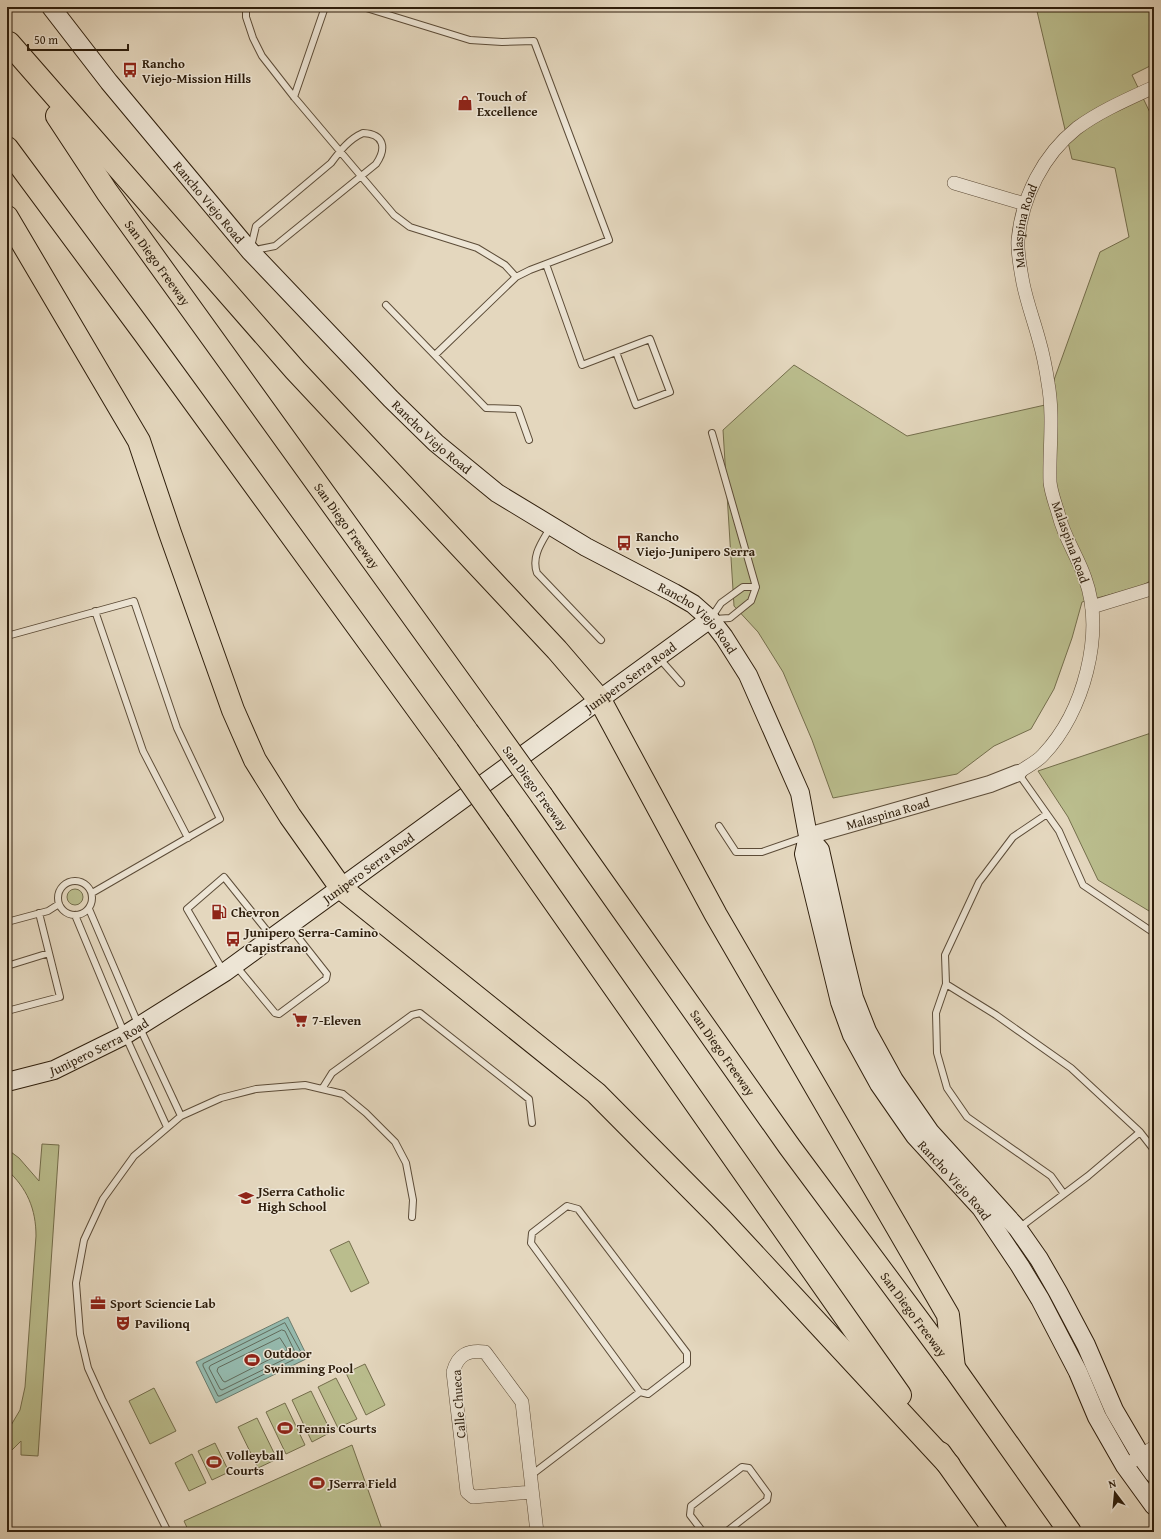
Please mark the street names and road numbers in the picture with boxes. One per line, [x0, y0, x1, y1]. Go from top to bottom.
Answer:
street label: Rancho Viejo Road [169, 157, 249, 247]
street label: Malaspina Road [1009, 181, 1042, 269]
street label: San Diego Freeway [120, 216, 195, 310]
street label: Rancho Viejo Road [387, 396, 476, 478]
street label: San Diego Freeway [309, 479, 385, 573]
street label: Malaspina Road [1047, 499, 1094, 586]
street label: Rancho Viejo Road [655, 577, 741, 658]
street label: Junipero Serra Road [579, 638, 680, 719]
street label: San Diego Freeway [498, 742, 573, 835]
street label: Malaspina Road [844, 793, 932, 835]
street label: Junipero Serra Road [317, 828, 418, 909]
street label: San Diego Freeway [686, 1006, 760, 1100]
street label: Junipero Serra Road [46, 1014, 152, 1081]
street label: Rancho Viejo Road [913, 1136, 996, 1224]
street label: San Diego Freeway [876, 1268, 952, 1361]
street label: Calle Chueca [447, 1368, 470, 1439]

